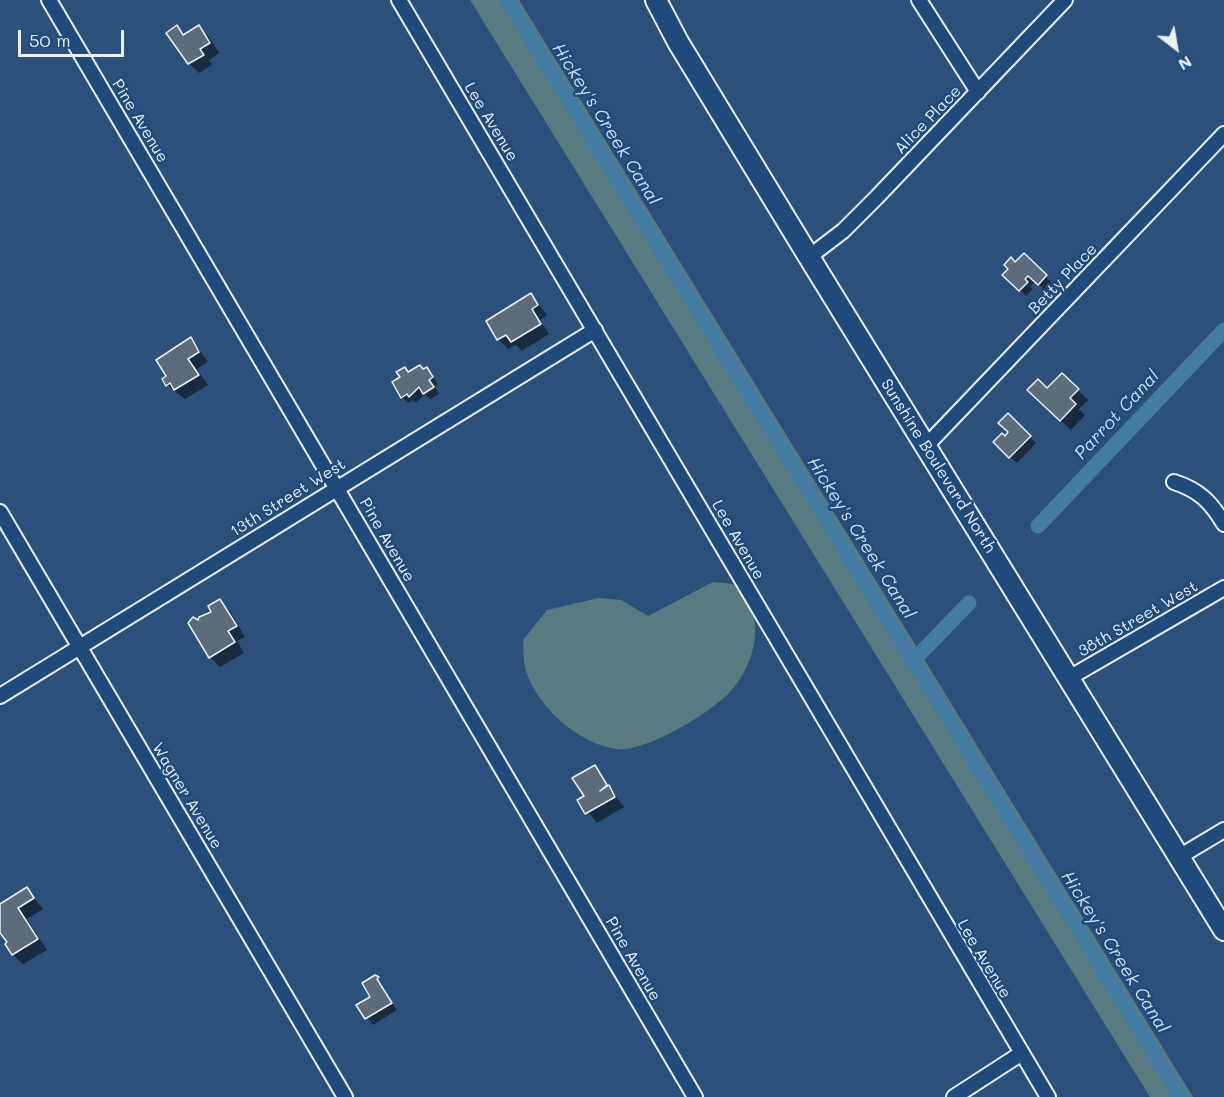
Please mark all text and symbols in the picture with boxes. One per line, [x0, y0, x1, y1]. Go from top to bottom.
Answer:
scale bar [21, 18, 128, 56]
north arrow [1146, 18, 1206, 78]
text: 50 m [29, 28, 71, 52]
water label: Hickey's Creek Canal [547, 39, 665, 209]
text: N [1175, 52, 1196, 76]
street label: Pine Avenue [108, 76, 172, 166]
street label: Lee Avenue [460, 79, 522, 165]
street label: Alice Place [891, 82, 965, 158]
street label: Betty Place [1025, 240, 1101, 318]
water label: Parrot Canal [1070, 366, 1164, 464]
street label: Sunshine Boulevard North [876, 376, 1000, 556]
water label: Hickey's Creek Canal [802, 453, 920, 623]
street label: 13th Street West [227, 455, 349, 541]
street label: Pine Avenue [355, 495, 419, 585]
street label: Lee Avenue [708, 497, 768, 583]
street label: 38th Street West [1075, 577, 1201, 661]
street label: Wagner Avenue [148, 739, 226, 853]
water label: Hickey's Creek Canal [1056, 867, 1174, 1037]
street label: Pine Avenue [601, 914, 665, 1004]
street label: Lee Avenue [953, 916, 1015, 1002]

